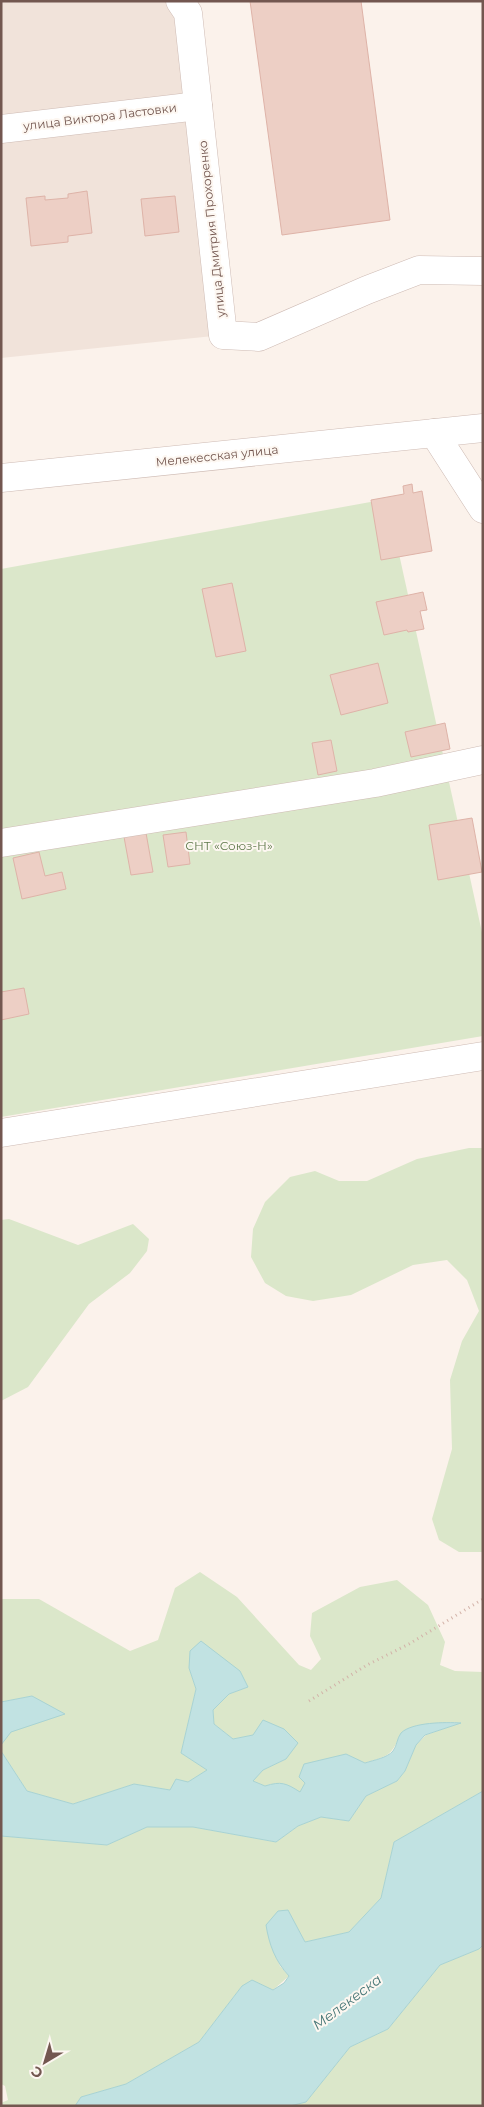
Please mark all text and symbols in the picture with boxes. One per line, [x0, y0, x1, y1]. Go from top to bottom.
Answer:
street label: улица Виктора Ластовки [21, 100, 178, 133]
street label: улица Дмитрия Прохоренко [195, 139, 228, 319]
street label: Мелекесская улица [155, 442, 279, 469]
park label: СНТ «Союз-Н» [185, 838, 273, 853]
water label: Мелекеска [309, 1970, 385, 2034]
north arrow [20, 2037, 70, 2087]
text: С [27, 2062, 47, 2082]

